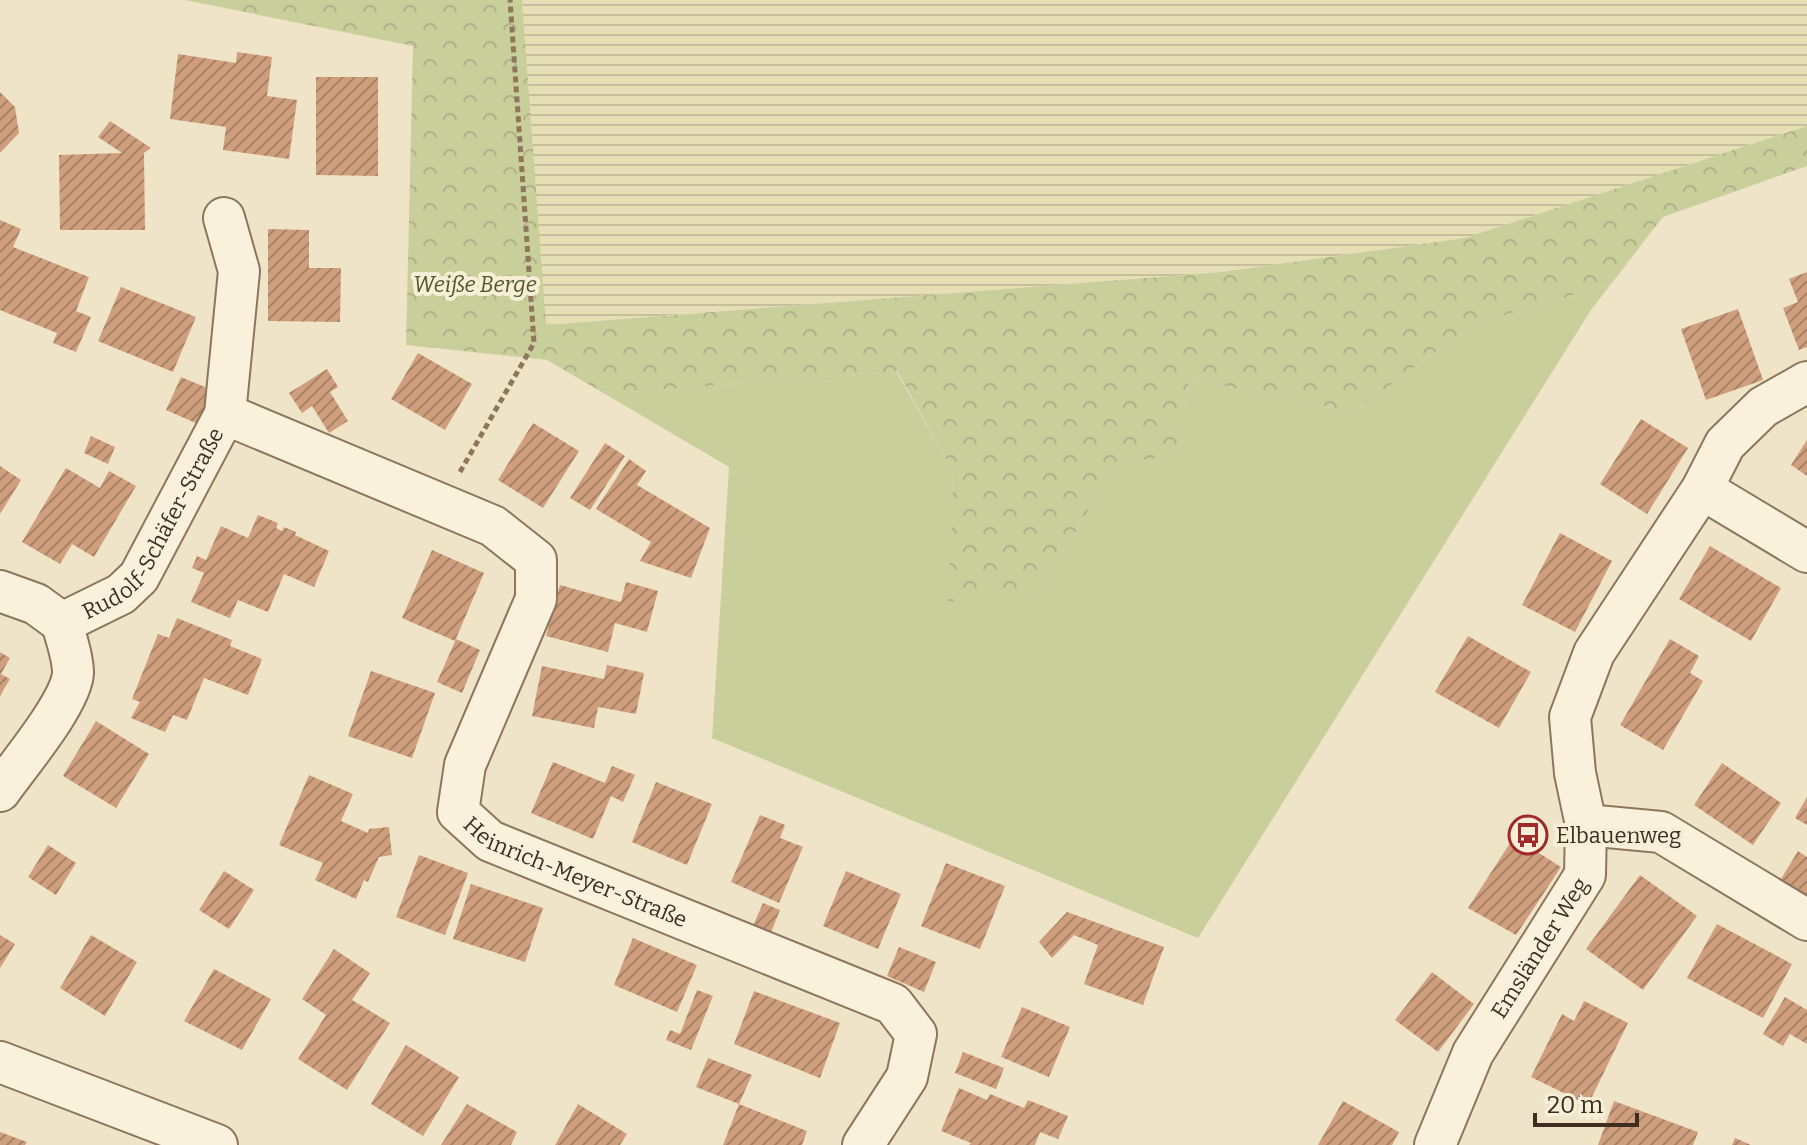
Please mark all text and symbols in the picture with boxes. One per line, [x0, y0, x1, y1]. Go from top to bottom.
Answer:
park label: Weiße Berge [413, 271, 537, 298]
street label: Rudolf-Schäfer-Straße [78, 423, 229, 625]
street label: Heinrich-Meyer-Straße [458, 811, 691, 933]
bus stop icon: Elbauenweg [1507, 814, 1549, 856]
place label: Elbauenweg [1556, 822, 1681, 849]
street label: Emsländer Weg [1485, 872, 1594, 1023]
scale bar [1535, 1077, 1637, 1127]
text: 20 m [1547, 1091, 1603, 1119]

